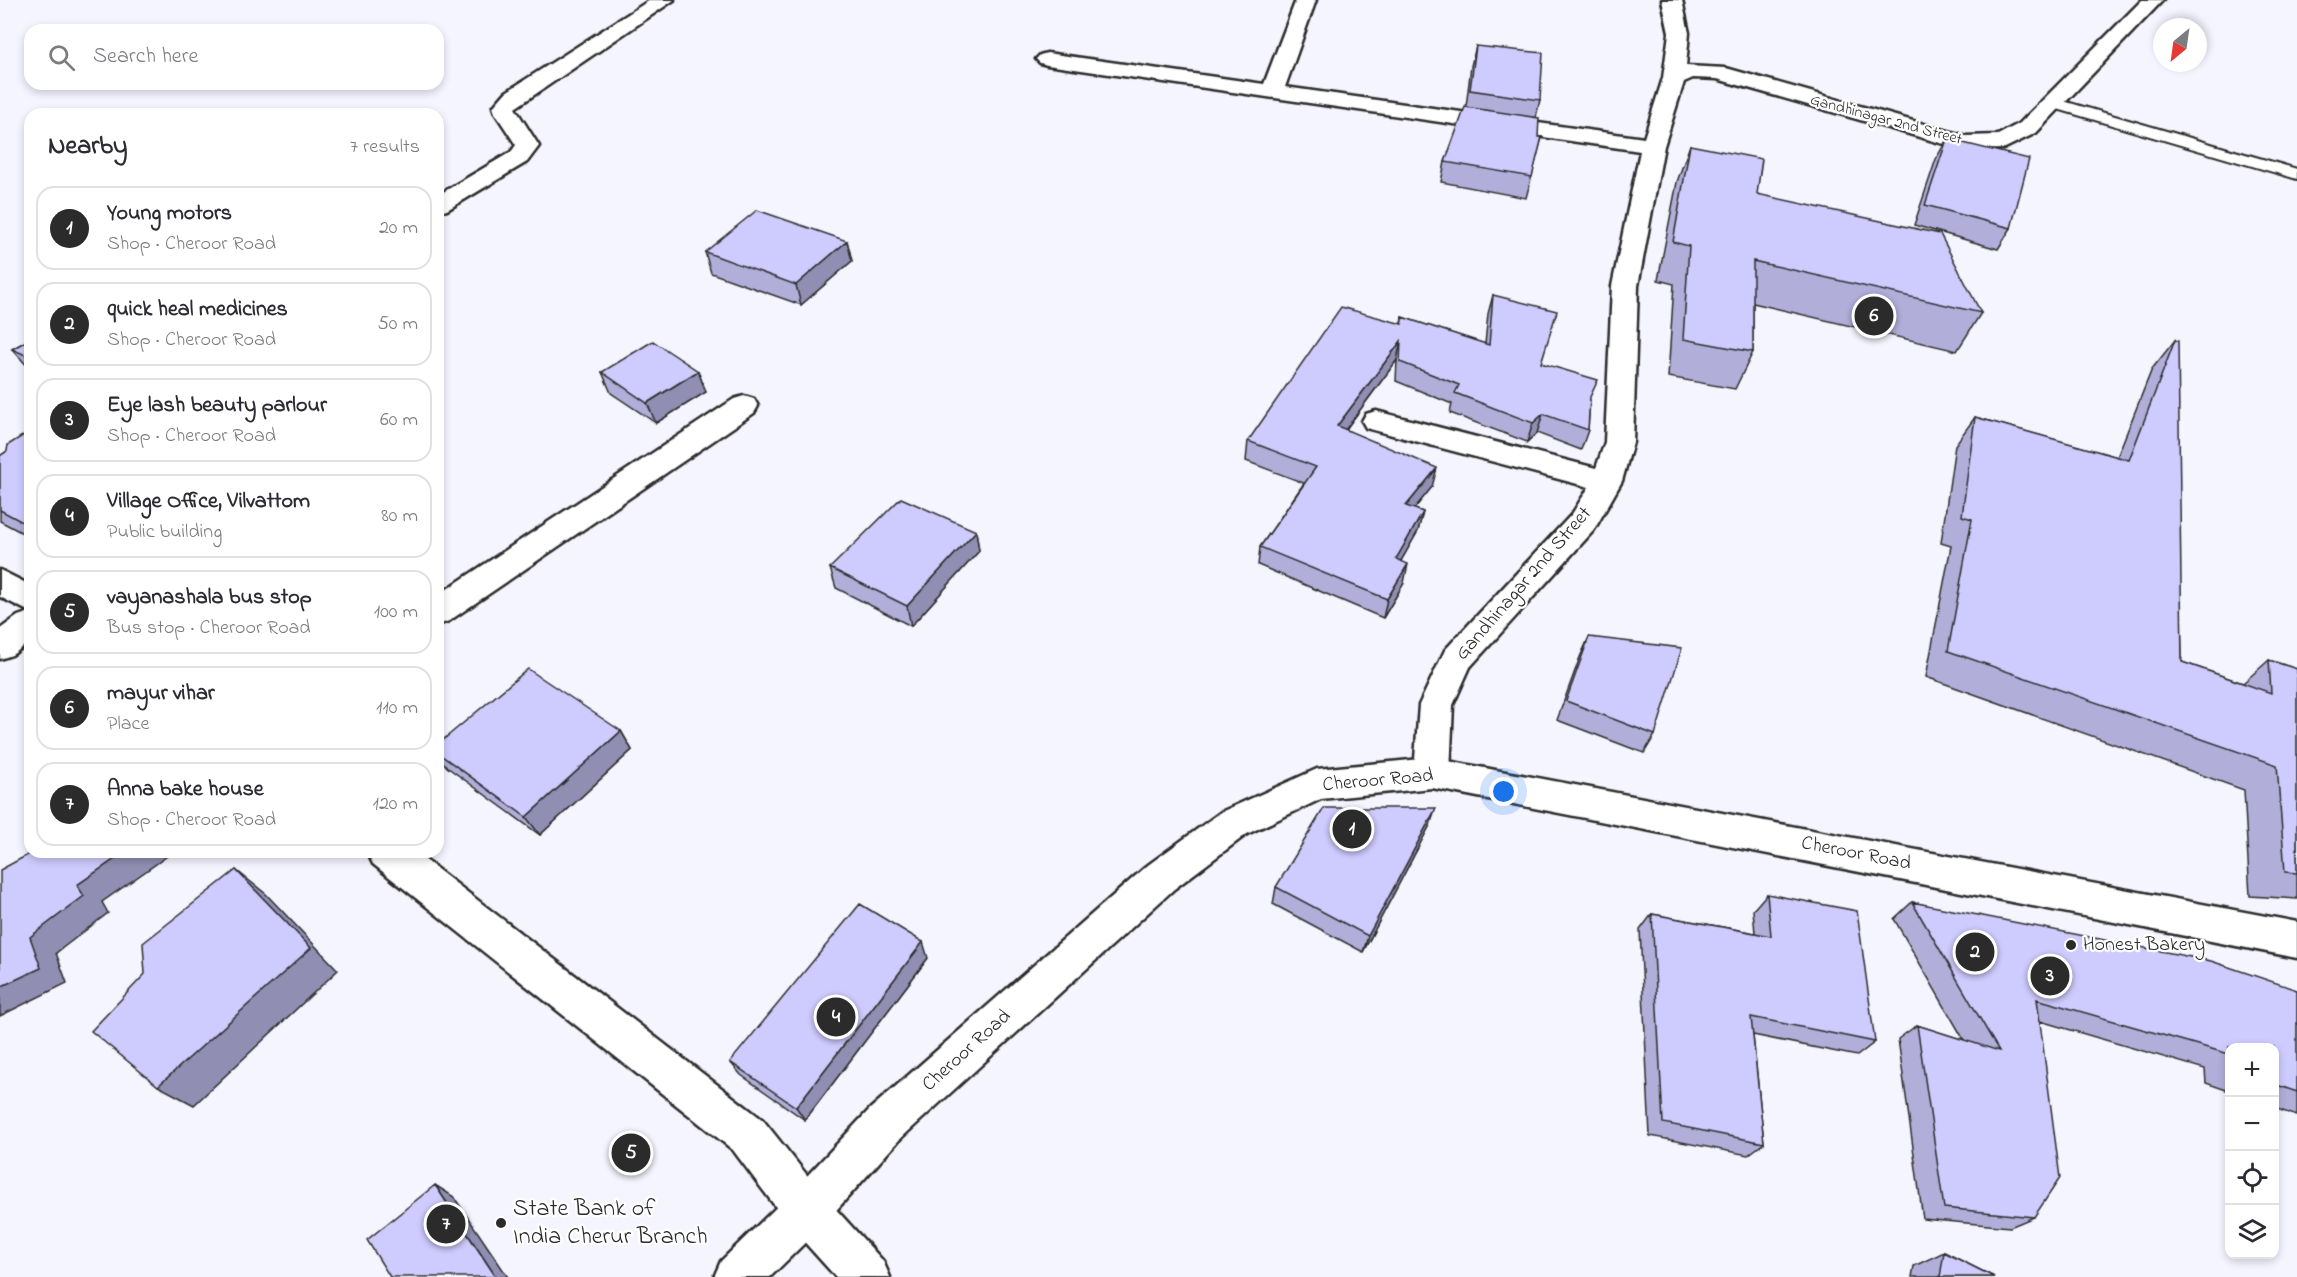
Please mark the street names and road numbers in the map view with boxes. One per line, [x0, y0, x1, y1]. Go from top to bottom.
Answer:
street label: Gandhinagar 2nd Street [1807, 88, 1965, 152]
street label: Gandhinagar 2nd Street [1449, 500, 1600, 668]
street label: Cheroor Road [1321, 762, 1435, 800]
street label: Cheroor Road [1799, 829, 1913, 879]
street label: Cheroor Road [916, 1003, 1018, 1099]

